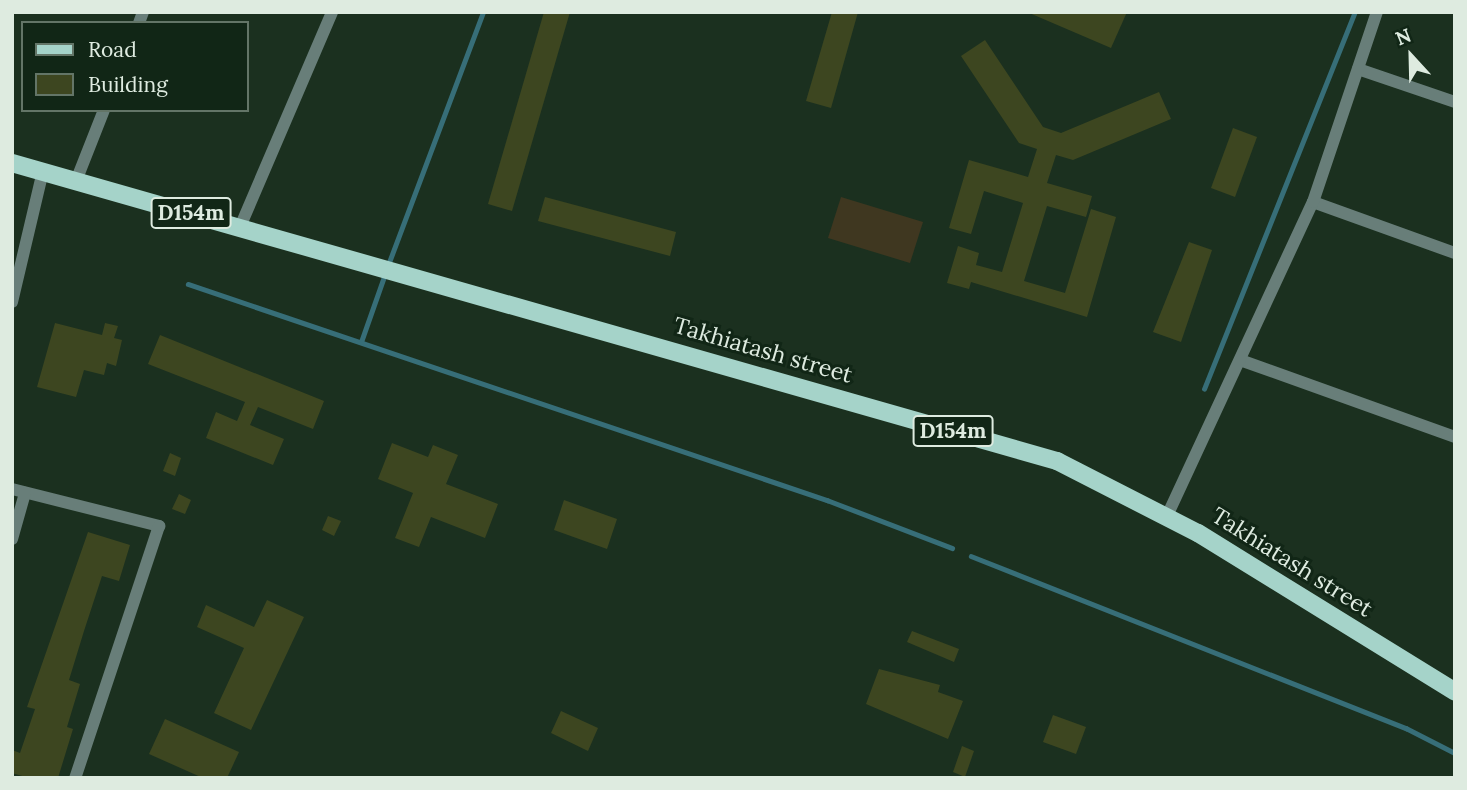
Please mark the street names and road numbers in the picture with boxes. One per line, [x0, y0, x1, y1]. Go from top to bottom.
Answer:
road number: D154m [149, 196, 233, 230]
street label: Takhiatash street [671, 311, 855, 389]
road number: D154m [911, 414, 995, 448]
street label: Takhiatash street [1206, 501, 1378, 623]

